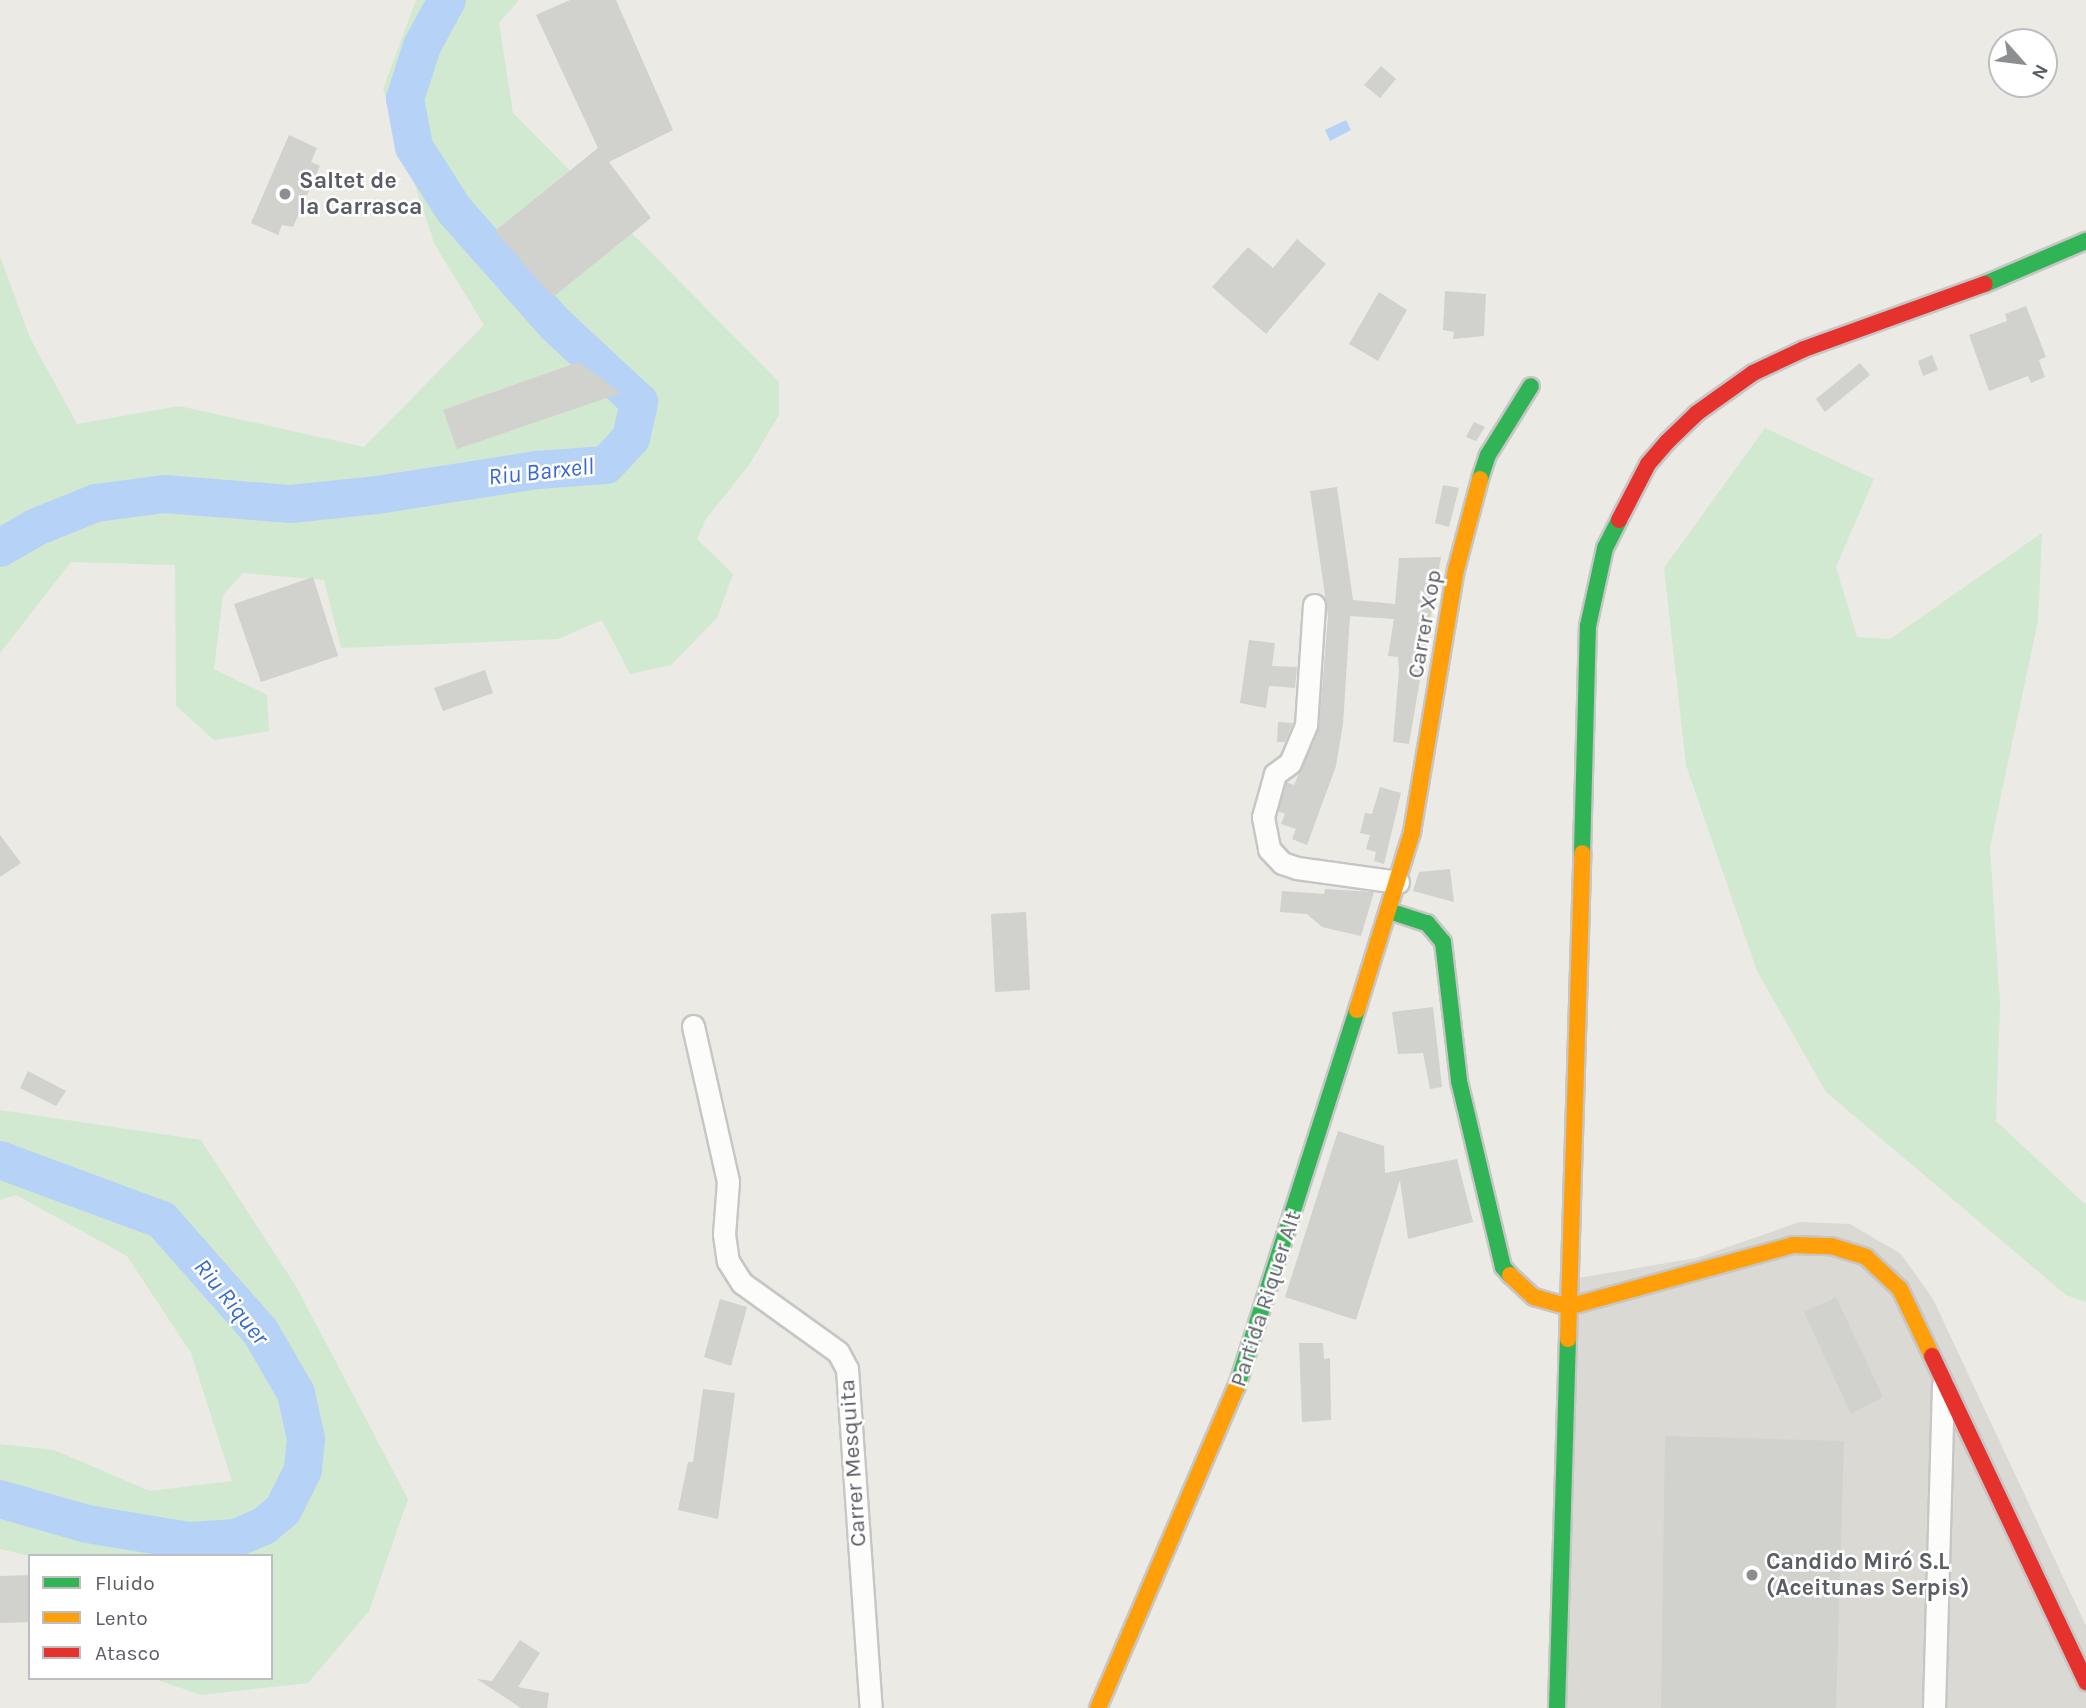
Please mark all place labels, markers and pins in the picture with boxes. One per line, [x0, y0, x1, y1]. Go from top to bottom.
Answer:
place label: Saltet de la Carrasca [299, 167, 423, 221]
marker: Saltet de la Carrasca [277, 186, 293, 202]
place label: Candido Miró S.L (Aceitunas Serpis) [1766, 1548, 1969, 1602]
marker: Candido Miró S.L (Aceitunas Serpis) [1744, 1567, 1760, 1583]

